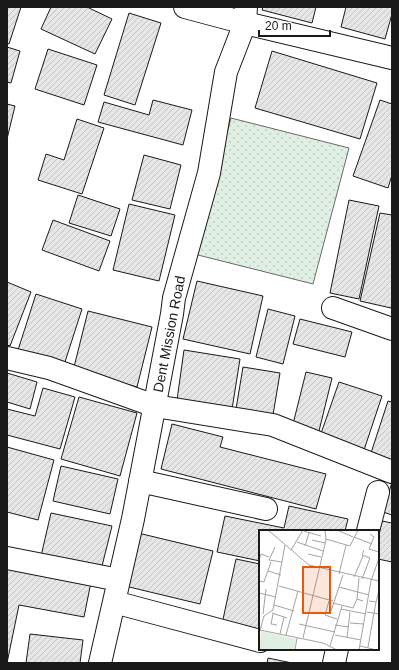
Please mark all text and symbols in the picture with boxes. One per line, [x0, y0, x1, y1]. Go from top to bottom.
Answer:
scale bar [259, 12, 330, 38]
text: 20 m [265, 19, 292, 33]
street label: Dent Mission Road [150, 274, 188, 394]
inset map [259, 530, 379, 650]

